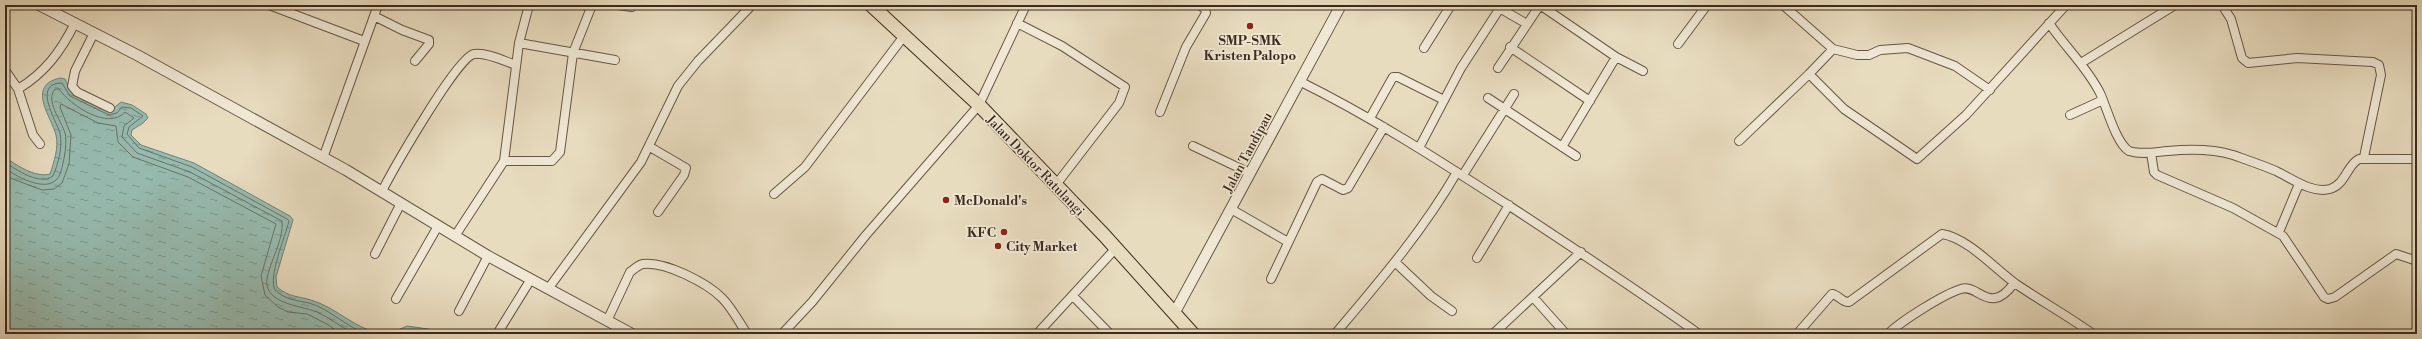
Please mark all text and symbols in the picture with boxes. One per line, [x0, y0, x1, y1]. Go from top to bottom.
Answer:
marker: SMP-SMK Kristen Palopo [1245, 21, 1255, 31]
place label: SMP-SMK Kristen Palopo [1204, 33, 1296, 64]
street label: Jalan Tandipau [1219, 109, 1276, 196]
street label: Jalan Doktor Ratulangi [982, 111, 1088, 220]
place label: McDonald's [954, 193, 1028, 209]
marker: McDonald's [941, 195, 951, 205]
place label: KFC [967, 225, 996, 241]
marker: KFC [999, 227, 1009, 237]
place label: City Market [1006, 239, 1078, 255]
marker: City Market [993, 241, 1003, 251]

